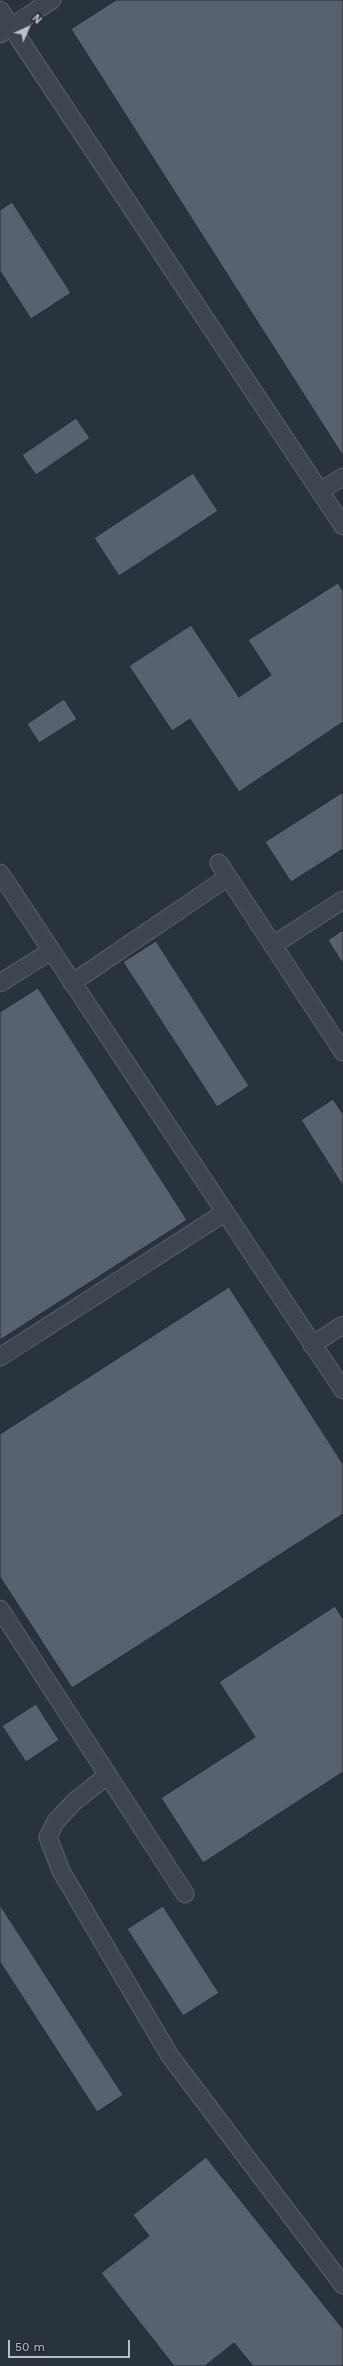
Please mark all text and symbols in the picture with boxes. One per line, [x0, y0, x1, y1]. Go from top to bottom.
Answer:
north arrow [8, 8, 48, 48]
text: N [29, 12, 44, 27]
scale bar [10, 2332, 132, 2358]
text: 50 m [15, 2340, 45, 2354]

